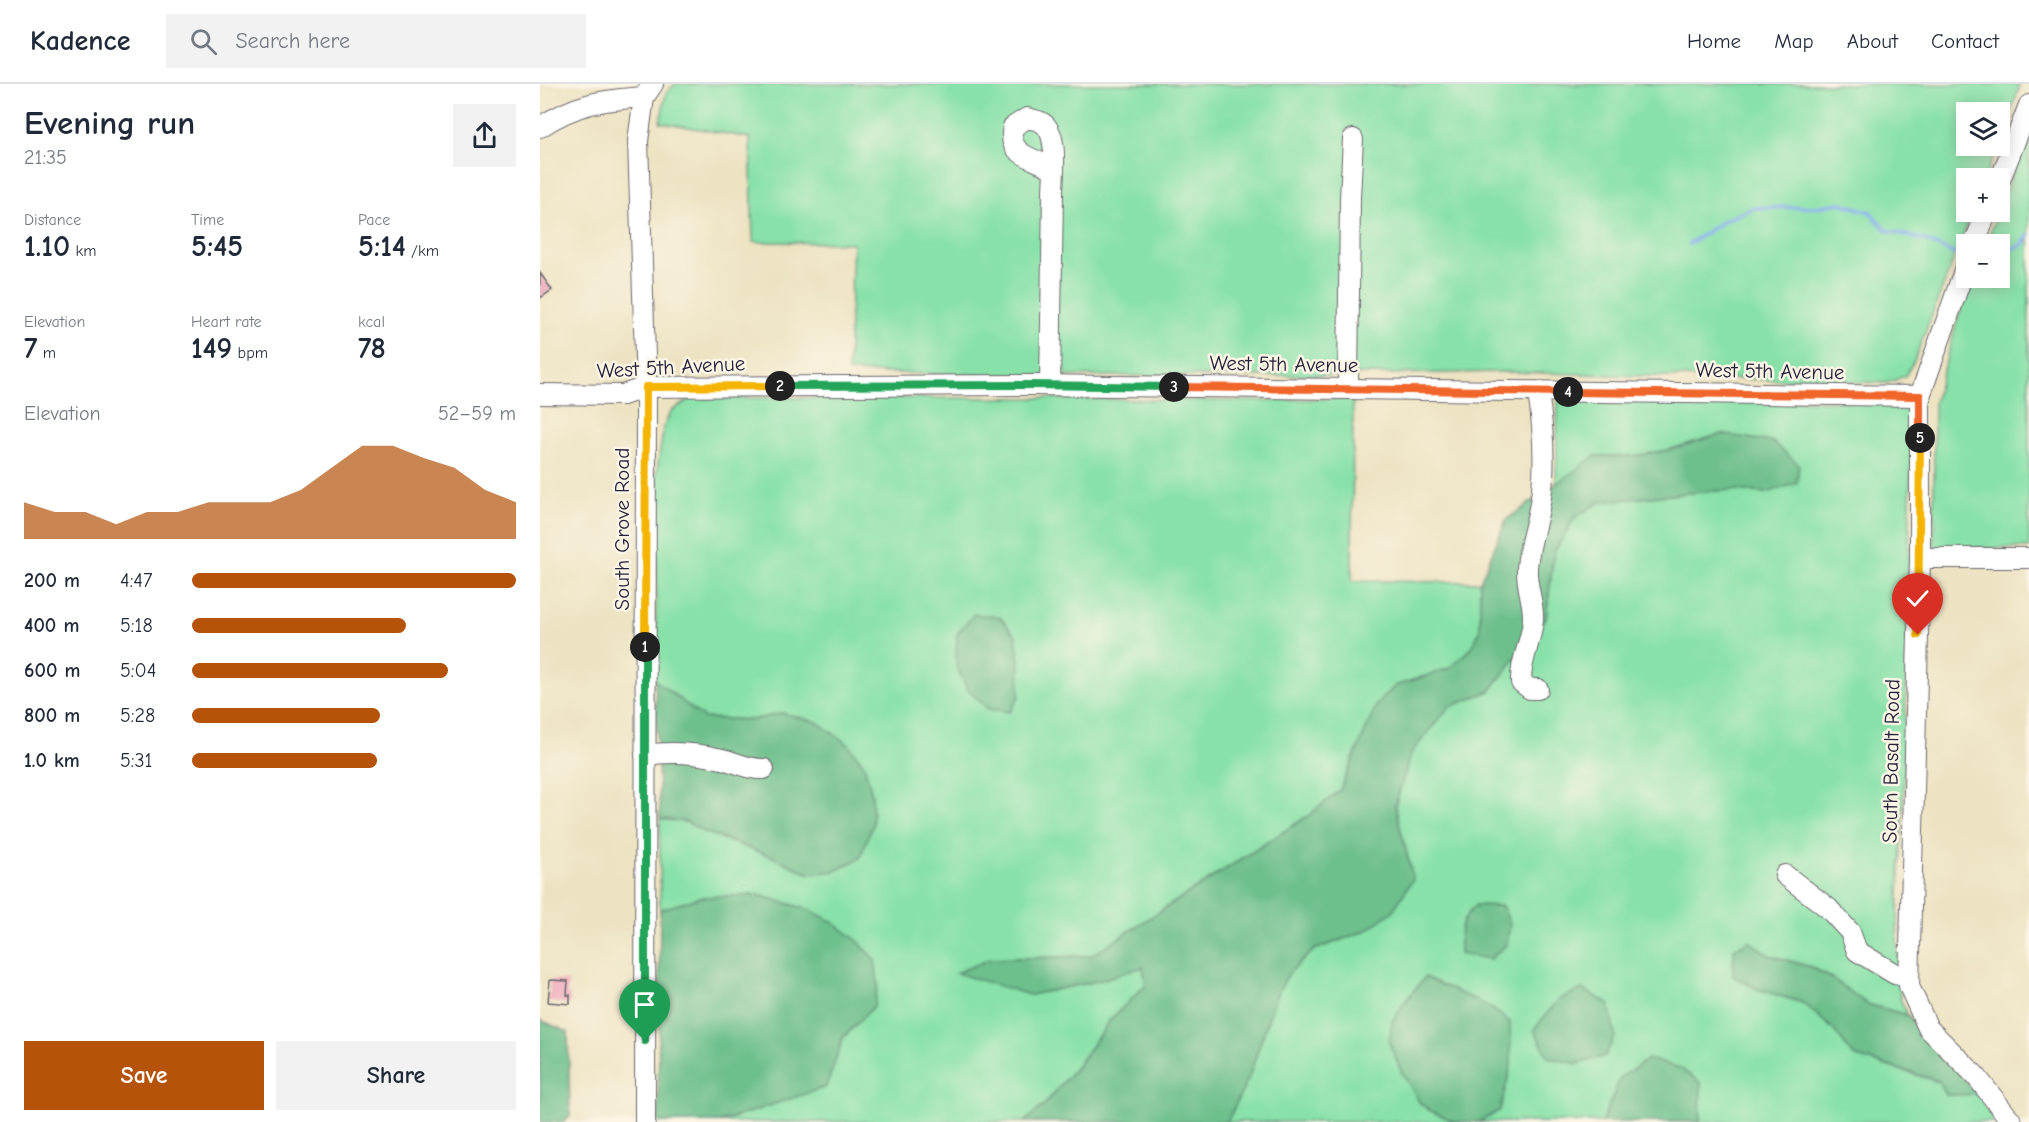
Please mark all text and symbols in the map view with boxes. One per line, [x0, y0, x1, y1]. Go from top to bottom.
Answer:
search box [166, 14, 586, 68]
text: Kadence [30, 25, 130, 57]
icon: search [187, 25, 220, 58]
text: Search here [235, 28, 350, 54]
text: Home [1687, 29, 1741, 53]
text: Map [1774, 29, 1814, 53]
text: About [1847, 29, 1898, 53]
text: Contact [1931, 29, 1999, 53]
map controls [1956, 102, 2010, 288]
button: layers [1956, 102, 2010, 156]
text: Evening run [24, 104, 195, 142]
button: share [453, 104, 516, 167]
text: 21:35 [24, 146, 67, 169]
button: + [1956, 168, 2010, 222]
text: Distance [24, 211, 81, 229]
text: Time [191, 211, 224, 229]
text: Pace [358, 211, 390, 229]
text: 1.10 [24, 229, 70, 264]
text: 5:45 [191, 229, 243, 264]
text: 5:14 [358, 229, 406, 264]
button: − [1956, 234, 2010, 288]
text: km [70, 242, 97, 260]
text: /km [406, 242, 439, 260]
text: Elevation [24, 313, 85, 331]
text: Heart rate [191, 313, 262, 331]
text: kcal [358, 313, 385, 331]
text: 7 [24, 331, 38, 366]
text: 149 [191, 331, 232, 366]
text: 78 [358, 331, 386, 366]
text: m [38, 344, 56, 362]
text: bpm [232, 344, 268, 362]
street label: West 5th Avenue [596, 351, 746, 383]
street label: West 5th Avenue [1209, 351, 1359, 377]
street label: West 5th Avenue [1695, 358, 1845, 384]
pin: 2 [765, 371, 795, 401]
pin: 3 [1159, 372, 1189, 402]
text: 2 [776, 377, 784, 395]
pin: 4 [1553, 377, 1583, 407]
text: 3 [1170, 378, 1178, 396]
text: 4 [1564, 383, 1572, 401]
text: Elevation [24, 402, 101, 425]
text: 52–59 m [438, 402, 516, 425]
pin: 5 [1905, 423, 1935, 453]
text: 5 [1916, 429, 1924, 447]
street label: South Grove Road [610, 448, 634, 610]
text: 200 m [24, 569, 80, 592]
text: 4:47 [120, 569, 152, 592]
pin [1892, 573, 1943, 635]
icon: check [1901, 582, 1934, 615]
text: 400 m [24, 614, 79, 637]
text: 5:18 [120, 614, 153, 637]
pin: 1 [630, 632, 660, 662]
text: 1 [642, 638, 648, 656]
text: 600 m [24, 659, 80, 682]
text: 5:04 [120, 659, 156, 682]
street label: South Basalt Road [1878, 679, 1904, 843]
text: 800 m [24, 704, 80, 727]
text: 5:28 [120, 704, 155, 727]
text: 1.0 km [24, 749, 80, 772]
text: 5:31 [120, 749, 153, 772]
pin [619, 979, 670, 1041]
icon: arrive [628, 988, 661, 1021]
button: Save [24, 1041, 264, 1110]
button: Share [276, 1041, 516, 1110]

